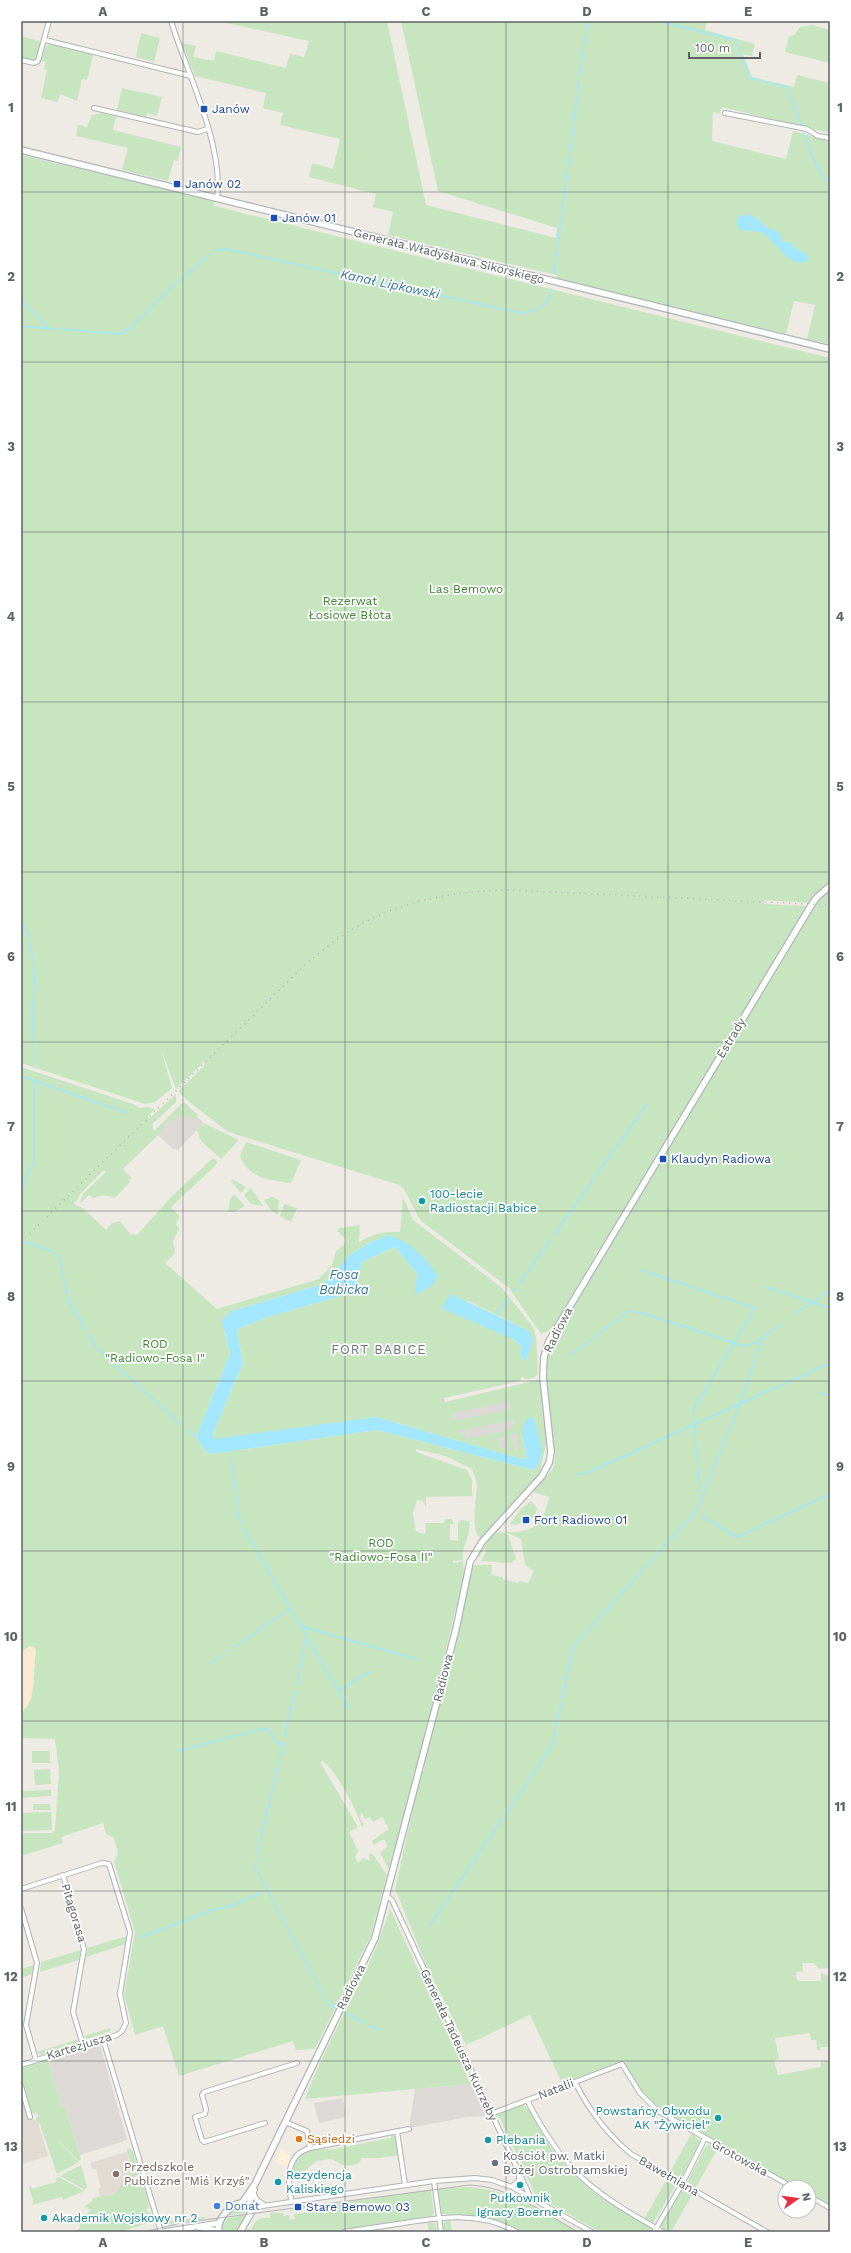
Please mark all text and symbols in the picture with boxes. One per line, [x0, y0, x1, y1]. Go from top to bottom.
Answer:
text: A [99, 4, 108, 19]
text: B [260, 4, 269, 19]
text: C [422, 4, 431, 19]
text: D [582, 4, 592, 19]
text: E [744, 4, 752, 19]
scale bar [689, 34, 760, 60]
text: 100 m [695, 41, 730, 55]
text: 1 [8, 100, 14, 115]
text: 1 [837, 100, 843, 115]
place label: Janów [212, 102, 250, 116]
marker: Janów [199, 104, 209, 114]
place label: Janów 02 [185, 177, 241, 191]
marker: Janów 02 [172, 179, 182, 189]
place label: Janów 01 [282, 211, 336, 225]
marker: Janów 01 [269, 213, 279, 223]
street label: Generała Władysława Sikorskiego [352, 225, 546, 287]
water label: Kanał Lipkowski [339, 266, 441, 302]
text: 2 [7, 269, 15, 284]
text: 2 [836, 269, 844, 284]
text: 3 [7, 439, 15, 454]
text: 3 [836, 439, 844, 454]
park label: Las Bemowo [429, 582, 503, 596]
park label: Rezerwat Łosiowe Błota [308, 594, 392, 622]
text: 4 [7, 609, 16, 624]
text: 4 [836, 609, 845, 624]
text: 5 [7, 779, 15, 794]
text: 5 [836, 779, 844, 794]
text: 6 [7, 949, 15, 964]
text: 6 [836, 949, 844, 964]
street label: Estrady [714, 1015, 749, 1061]
text: 7 [7, 1119, 15, 1134]
text: 7 [836, 1119, 844, 1134]
place label: Klaudyn Radiowa [671, 1152, 771, 1166]
marker: Klaudyn Radiowa [658, 1154, 668, 1164]
place label: 100-lecie Radiostacji Babice [430, 1187, 537, 1215]
marker: 100-lecie Radiostacji Babice [417, 1196, 427, 1206]
water label: Fosa Babicka [319, 1267, 369, 1297]
text: 8 [7, 1289, 15, 1304]
text: 8 [836, 1289, 844, 1304]
street label: Radiowa [541, 1305, 575, 1355]
park label: ROD "Radiowo-Fosa I" [105, 1337, 205, 1365]
district label: FORT BABICE [331, 1342, 427, 1357]
text: 9 [7, 1459, 15, 1474]
text: 9 [836, 1459, 844, 1474]
place label: Fort Radiowo 01 [534, 1513, 627, 1527]
marker: Fort Radiowo 01 [521, 1515, 531, 1525]
park label: ROD "Radiowo-Fosa II" [329, 1536, 433, 1564]
text: 10 [4, 1629, 18, 1644]
text: 10 [833, 1629, 847, 1644]
street label: Radiowa [430, 1652, 456, 1704]
text: 11 [5, 1799, 17, 1814]
text: 11 [834, 1799, 846, 1814]
street label: Pitagorasa [58, 1882, 90, 1944]
street label: Radiowa [334, 1962, 368, 2012]
street label: Generała Tadeusza Kutrzeby [418, 1967, 501, 2124]
text: 12 [4, 1969, 18, 1984]
text: 12 [833, 1969, 847, 1984]
street label: Kartezjusza [45, 2029, 114, 2063]
street label: Natalii [536, 2076, 576, 2102]
place label: Powstańcy Obwodu AK "Żywiciel" [596, 2104, 710, 2132]
marker: Powstańcy Obwodu AK "Żywiciel" [713, 2113, 723, 2123]
place label: Sąsiedzi [307, 2132, 355, 2146]
place label: Plebania [496, 2133, 546, 2147]
marker: Sąsiedzi [294, 2134, 304, 2144]
marker: Plebania [483, 2135, 493, 2145]
street label: Grotowska [709, 2137, 771, 2179]
text: 13 [4, 2139, 18, 2154]
text: 13 [833, 2139, 847, 2154]
place label: Kościół pw. Matki Bożej Ostrobramskiej [503, 2149, 628, 2177]
street label: Bawełniana [636, 2153, 702, 2199]
marker: Kościół pw. Matki Bożej Ostrobramskiej [490, 2158, 500, 2168]
place label: Przedszkole Publiczne "Miś Krzyś" [124, 2160, 250, 2188]
place label: Rezydencja Kaliskiego [286, 2168, 352, 2196]
marker: Przedszkole Publiczne "Miś Krzyś" [111, 2169, 121, 2179]
marker: Rezydencja Kaliskiego [273, 2177, 283, 2187]
north arrow [777, 2179, 817, 2219]
marker: Pułkownik Ignacy Boerner [515, 2180, 525, 2190]
place label: Pułkownik Ignacy Boerner [477, 2191, 563, 2219]
text: N [799, 2191, 814, 2202]
place label: Donat [225, 2199, 260, 2213]
place label: Stare Bemowo 03 [306, 2200, 410, 2214]
marker: Donat [212, 2201, 222, 2211]
marker: Stare Bemowo 03 [293, 2202, 303, 2212]
place label: Akademik Wojskowy nr 2 [52, 2211, 197, 2225]
marker: Akademik Wojskowy nr 2 [39, 2213, 49, 2223]
text: A [99, 2235, 108, 2250]
text: B [260, 2235, 269, 2250]
text: C [422, 2235, 431, 2250]
text: D [582, 2235, 592, 2250]
text: E [744, 2235, 752, 2250]

